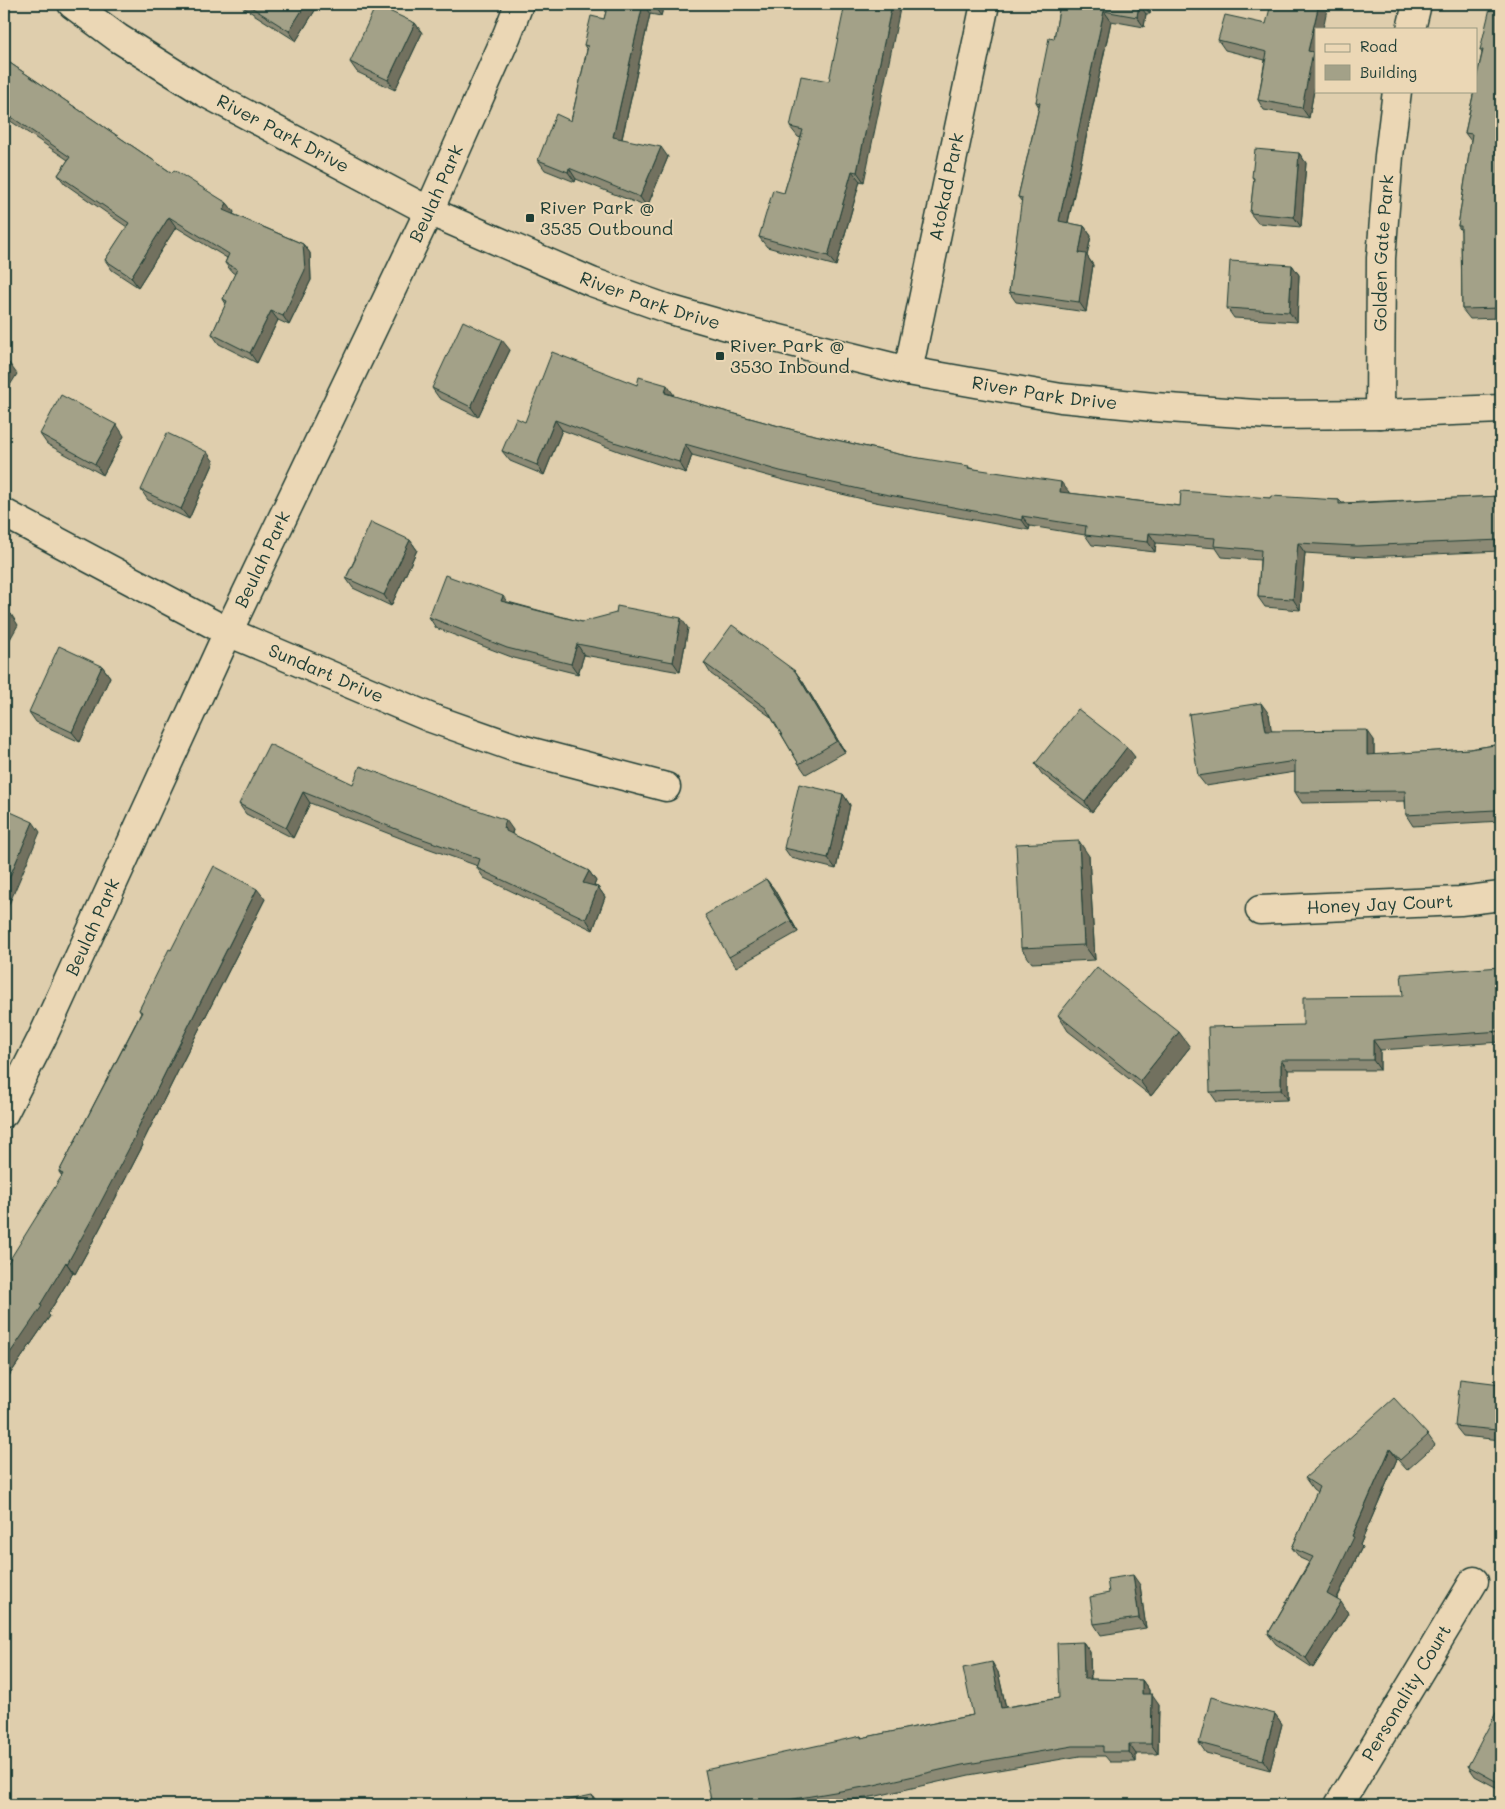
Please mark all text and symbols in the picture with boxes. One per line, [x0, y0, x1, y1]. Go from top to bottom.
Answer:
legend [1315, 28, 1478, 92]
text: Road [1360, 36, 1397, 56]
text: Building [1360, 62, 1417, 82]
street label: River Park Drive [213, 88, 354, 178]
street label: Atokad Park [923, 131, 969, 243]
street label: Beulah Park [403, 141, 468, 246]
street label: Golden Gate Park [1368, 174, 1399, 332]
place label: River Park @ 3535 Outbound [540, 195, 673, 240]
marker: River Park @ 3535 Outbound [524, 212, 536, 224]
street label: River Park Drive [576, 265, 723, 334]
place label: River Park @ 3530 Inbound [730, 333, 850, 378]
marker: River Park @ 3530 Inbound [714, 350, 726, 362]
street label: River Park Drive [970, 369, 1118, 414]
street label: Beulah Park [228, 507, 295, 611]
street label: Sundart Drive [265, 638, 388, 708]
street label: Beulah Park [59, 874, 125, 979]
street label: Honey Jay Court [1306, 888, 1454, 919]
street label: Personality Court [1355, 1620, 1456, 1765]

